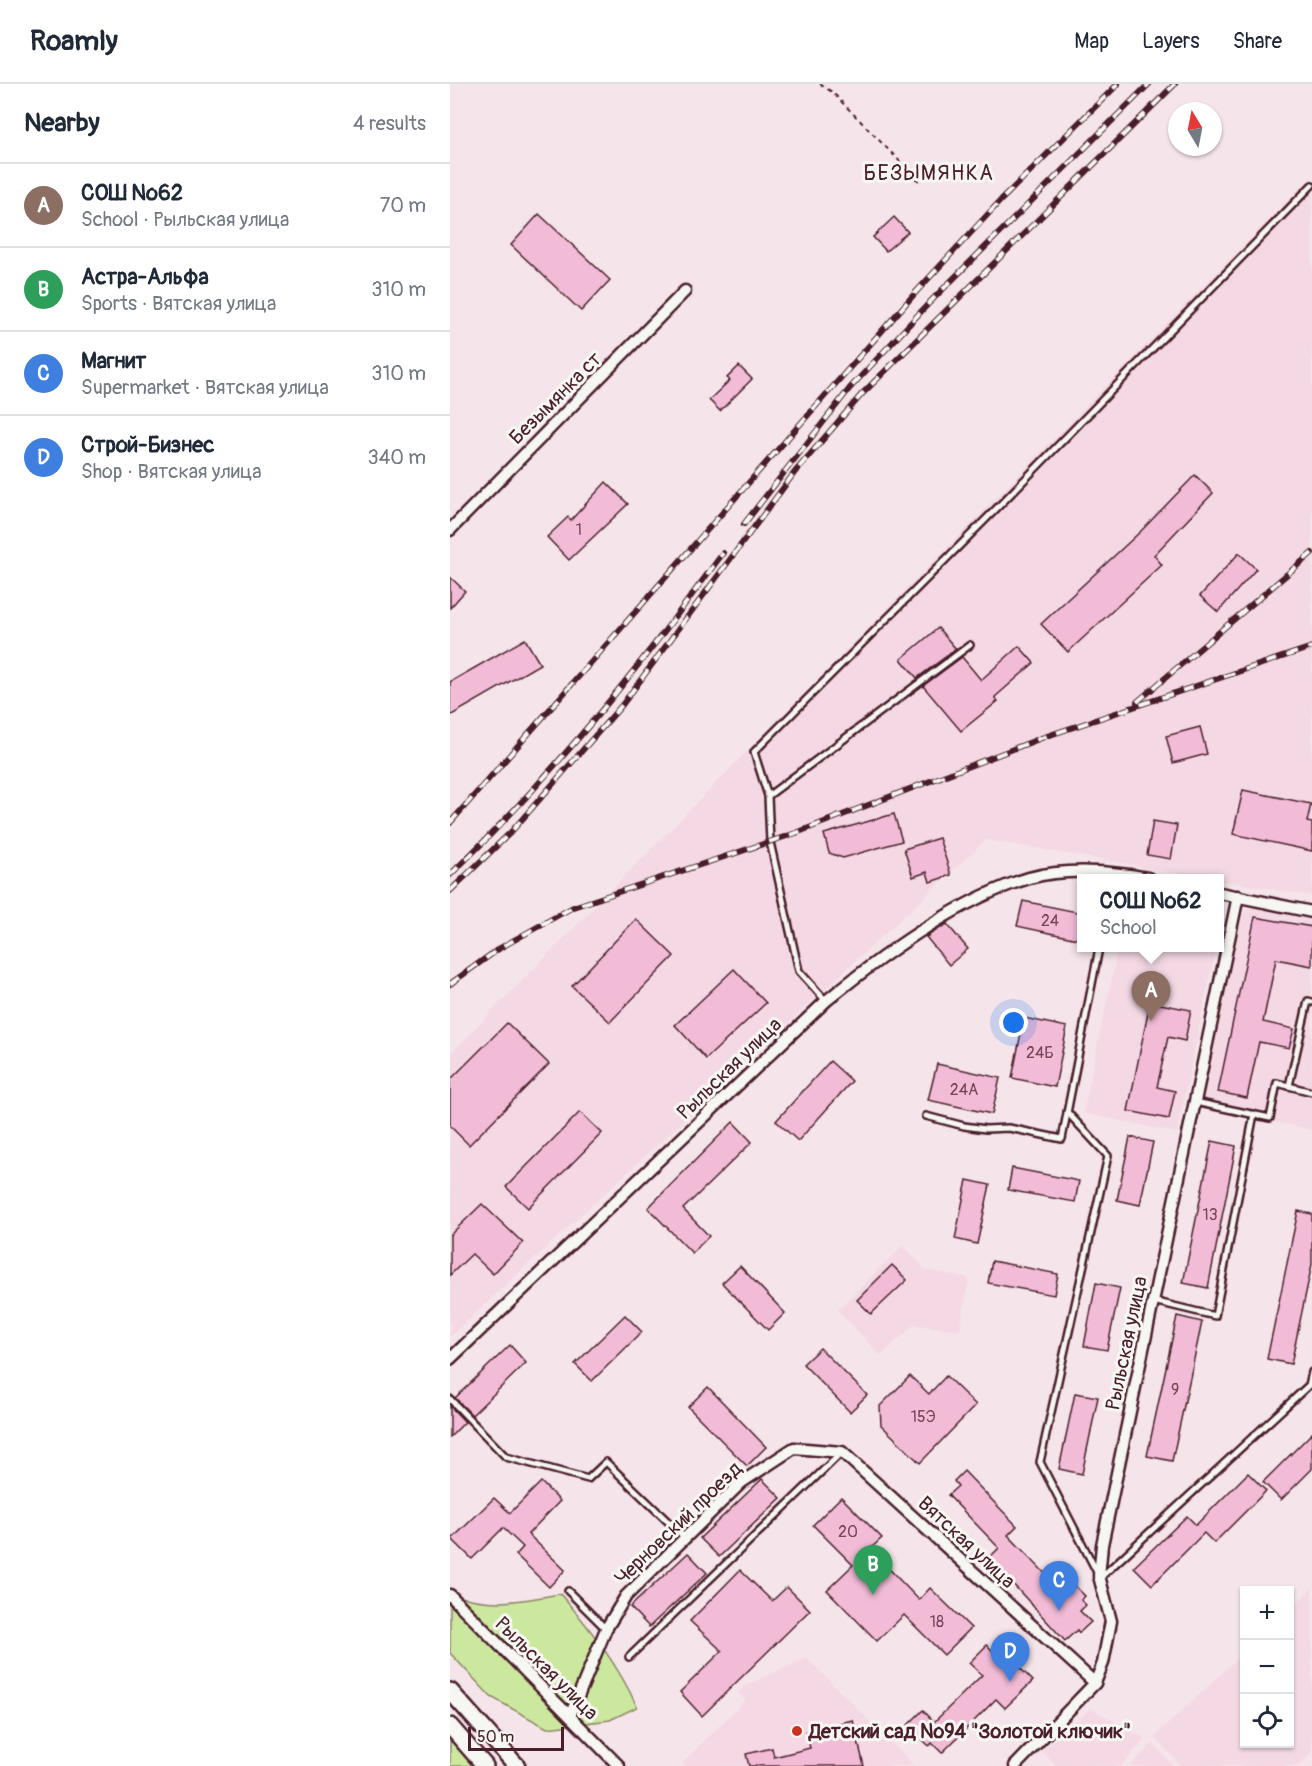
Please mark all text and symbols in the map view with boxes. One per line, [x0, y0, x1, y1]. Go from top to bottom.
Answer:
text: Roamly [30, 24, 118, 59]
text: Map [1074, 28, 1109, 55]
text: Layers [1142, 28, 1200, 55]
text: Share [1233, 28, 1282, 55]
north arrow [1168, 102, 1222, 156]
text: Nearby [24, 107, 100, 139]
text: 4 results [353, 111, 426, 136]
district label: БЕЗЫМЯНКА [863, 160, 995, 187]
text: СОШ №62 [81, 179, 183, 207]
text: A [37, 193, 50, 218]
text: 70 m [380, 193, 426, 218]
text: School · Рыльская улица [81, 207, 289, 232]
text: Астра-Альфа [81, 263, 209, 291]
text: B [38, 277, 49, 302]
text: 310 m [371, 277, 426, 302]
text: Sports · Вятская улица [81, 291, 276, 316]
text: Магнит [81, 347, 146, 375]
street label: Безымянка ст [504, 347, 607, 450]
text: C [37, 361, 50, 386]
text: 310 m [371, 361, 426, 386]
text: Supermarket · Вятская улица [81, 375, 329, 400]
text: Строй-Бизнес [81, 431, 214, 459]
text: D [37, 445, 50, 470]
text: 340 m [367, 445, 426, 470]
text: Shop · Вятская улица [81, 459, 262, 484]
house number: 1 [576, 520, 582, 540]
popup [1077, 874, 1224, 952]
text: СОШ №62 [1099, 887, 1202, 915]
house number: 24 [1041, 911, 1059, 931]
text: School [1099, 915, 1157, 940]
pin: A [1132, 972, 1170, 1021]
your location [999, 1008, 1028, 1037]
street label: Рыльская улица [672, 1012, 787, 1125]
house number: 24Б [1026, 1043, 1054, 1063]
house number: 24А [950, 1080, 978, 1100]
house number: 13 [1202, 1205, 1218, 1225]
street label: Рыльская улица [1100, 1274, 1153, 1412]
house number: 9 [1171, 1380, 1179, 1400]
house number: 15Э [911, 1407, 936, 1427]
street label: Черновский проезд [610, 1456, 747, 1590]
street label: Вятская улица [913, 1491, 1021, 1594]
house number: 20 [838, 1522, 858, 1542]
pin: B [854, 1546, 892, 1595]
pin: C [1040, 1562, 1078, 1611]
map controls [1240, 1586, 1294, 1748]
button: + [1240, 1586, 1294, 1640]
street label: Рыльская улица [490, 1611, 604, 1725]
house number: 18 [930, 1612, 944, 1632]
pin: D [990, 1632, 1030, 1682]
button: − [1240, 1640, 1294, 1694]
button: locate [1240, 1694, 1294, 1748]
place label: Детский сад №94 "Золотой ключик" [808, 1719, 1131, 1744]
scale bar [468, 1724, 564, 1752]
marker: Детский сад №94 "Золотой ключик" [790, 1724, 804, 1738]
text: 50 m [477, 1727, 514, 1747]

